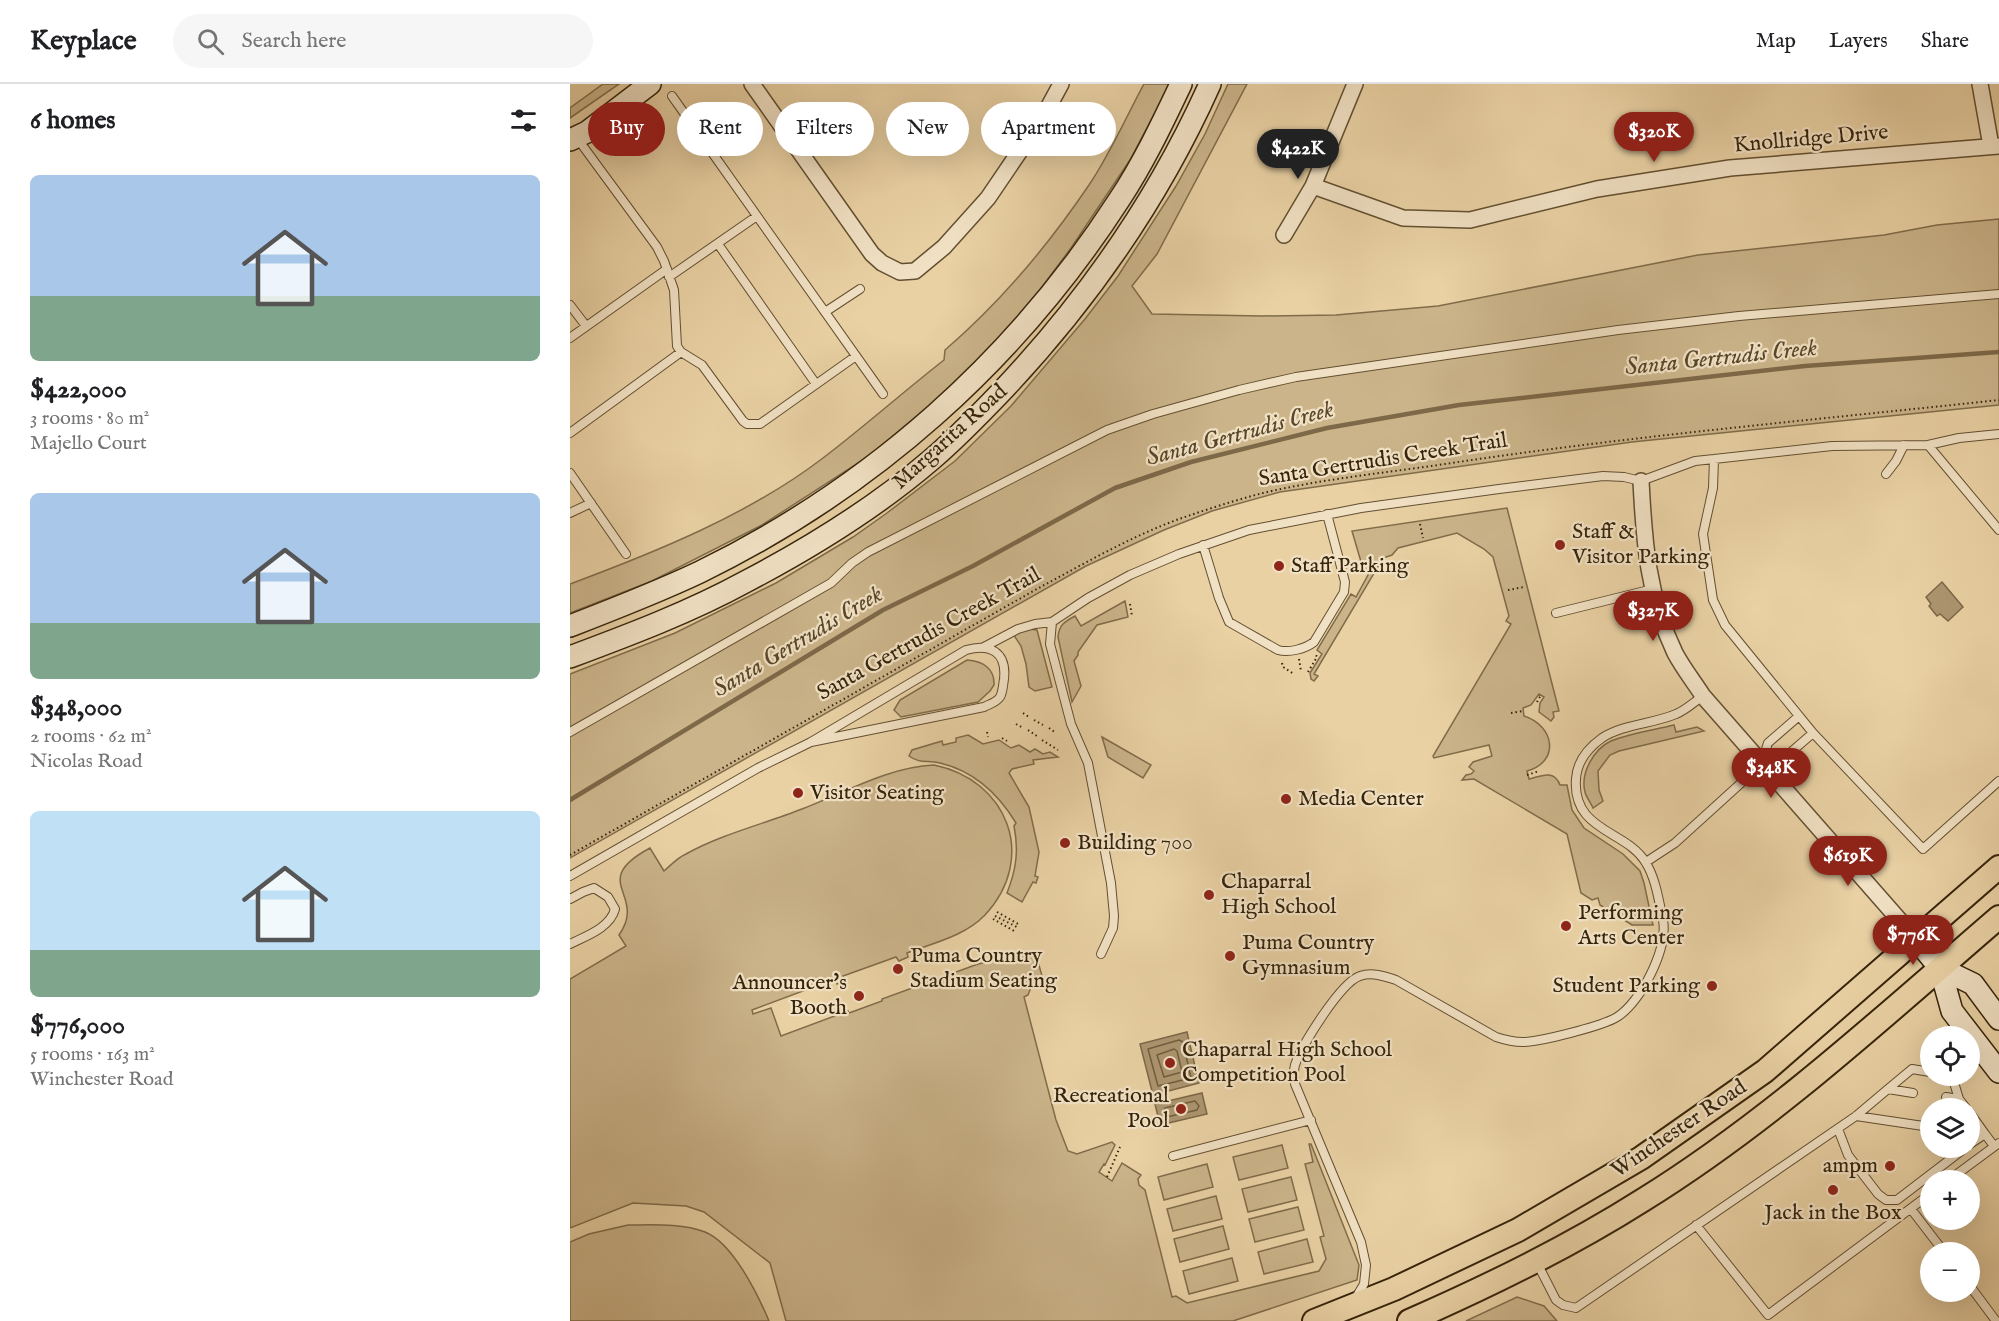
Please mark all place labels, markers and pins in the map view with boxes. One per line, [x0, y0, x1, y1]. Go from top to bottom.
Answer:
pin: $320K [1612, 112, 1696, 163]
pin: $422K [1256, 129, 1340, 180]
place label: Staff & Visitor Parking [1571, 518, 1710, 571]
marker: Staff & Visitor Parking [1553, 538, 1567, 552]
place label: Staff Parking [1291, 552, 1410, 580]
marker: Staff Parking [1272, 559, 1286, 573]
pin: $327K [1611, 591, 1695, 642]
pin: $348K [1729, 748, 1813, 799]
place label: Visitor Seating [809, 779, 945, 807]
place label: Media Center [1298, 785, 1424, 813]
marker: Visitor Seating [791, 786, 805, 800]
marker: Media Center [1279, 792, 1293, 806]
place label: Building 700 [1077, 829, 1193, 857]
marker: Building 700 [1058, 836, 1072, 850]
pin: $619K [1806, 836, 1890, 887]
place label: Chaparral High School [1221, 868, 1336, 921]
marker: Chaparral High School [1202, 888, 1216, 902]
place label: Performing Arts Center [1577, 899, 1684, 952]
pin: $776K [1871, 915, 1955, 966]
marker: Performing Arts Center [1559, 919, 1573, 933]
place label: Puma Country Gymnasium [1242, 929, 1375, 982]
place label: Puma Country Stadium Seating [910, 942, 1058, 995]
marker: Puma Country Gymnasium [1223, 949, 1237, 963]
marker: Puma Country Stadium Seating [891, 962, 905, 976]
place label: Announcer's Booth [732, 969, 847, 1022]
place label: Student Parking [1553, 972, 1701, 1000]
marker: Student Parking [1705, 979, 1719, 993]
marker: Announcer's Booth [852, 989, 866, 1003]
place label: Chaparral High School Competition Pool [1182, 1036, 1392, 1089]
marker: Chaparral High School Competition Pool [1163, 1056, 1177, 1070]
place label: Recreational Pool [1053, 1082, 1169, 1135]
marker: Recreational Pool [1174, 1102, 1188, 1116]
place label: ampm [1823, 1152, 1878, 1180]
marker: ampm [1883, 1159, 1897, 1173]
marker: Jack in the Box [1826, 1183, 1840, 1197]
place label: Jack in the Box [1761, 1199, 1902, 1227]

